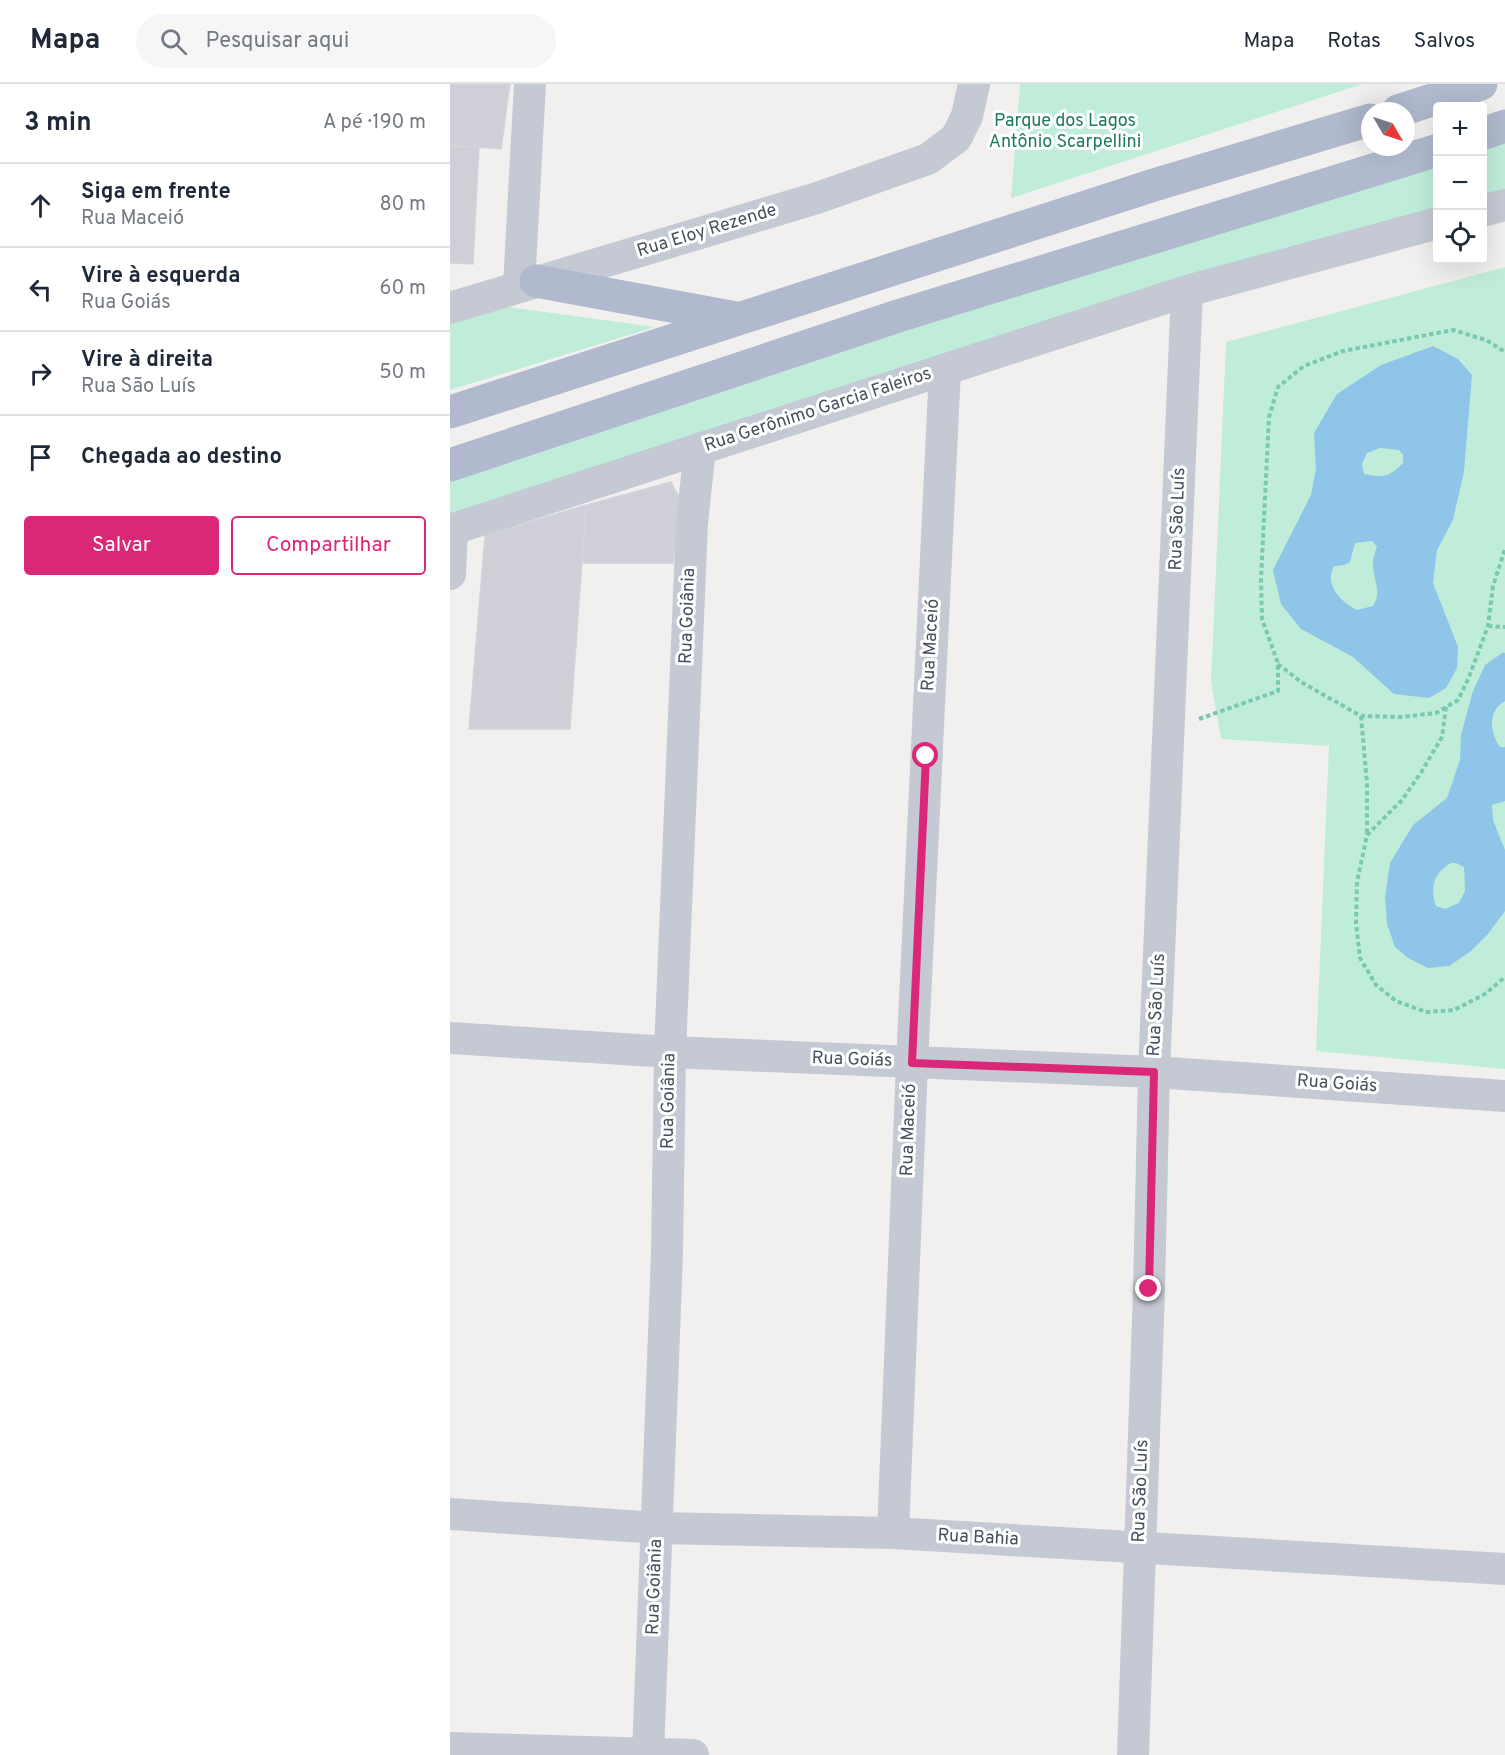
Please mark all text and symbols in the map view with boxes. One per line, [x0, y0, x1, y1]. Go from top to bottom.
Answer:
search box [136, 14, 556, 68]
text: Mapa [30, 23, 100, 59]
icon: search [157, 25, 190, 58]
text: Pesquisar aqui [205, 28, 349, 55]
text: Mapa [1244, 28, 1294, 55]
text: Rotas [1327, 28, 1381, 55]
text: Salvos [1414, 28, 1475, 55]
north arrow [1361, 102, 1415, 156]
map controls [1433, 102, 1487, 264]
button: + [1433, 102, 1487, 156]
text: 3 min [24, 107, 92, 140]
text: A pé · 190 m [323, 110, 426, 136]
park label: Parque dos Lagos Antônio Scarpellini [989, 110, 1141, 154]
button: − [1433, 156, 1487, 210]
text: Siga em frente [81, 179, 231, 206]
icon: ahead [24, 189, 57, 222]
text: 80 m [380, 192, 426, 218]
street label: Rua Eloy Rezende [634, 199, 780, 263]
text: Rua Maceió [81, 206, 184, 232]
button: locate [1433, 210, 1487, 264]
text: Vire à esquerda [81, 263, 240, 290]
icon: left [24, 273, 57, 306]
text: 60 m [380, 276, 426, 302]
text: Rua Goiás [81, 290, 171, 316]
text: Vire à direita [81, 347, 213, 374]
icon: right [24, 357, 57, 390]
text: 50 m [379, 360, 426, 386]
street label: Rua Gerônimo Garcia Faleiros [702, 362, 934, 458]
text: Rua São Luís [81, 374, 196, 400]
icon: arrive [24, 441, 57, 474]
text: Chegada ao destino [81, 444, 282, 471]
street label: Rua São Luís [1165, 467, 1191, 571]
button: Salvar [24, 516, 219, 575]
button: Compartilhar [231, 516, 426, 575]
street label: Rua Goiânia [675, 567, 701, 665]
street label: Rua Maceió [917, 598, 945, 692]
route start [912, 742, 938, 768]
street label: Rua São Luís [1143, 953, 1171, 1057]
street label: Rua Goiás [811, 1047, 893, 1073]
street label: Rua Goiânia [657, 1053, 681, 1149]
street label: Rua Goiás [1296, 1070, 1378, 1098]
street label: Rua Maceió [896, 1083, 922, 1177]
route end [1135, 1275, 1161, 1301]
street label: Rua São Luís [1128, 1439, 1154, 1543]
street label: Rua Bahia [937, 1524, 1019, 1552]
street label: Rua Goiânia [642, 1538, 668, 1636]

